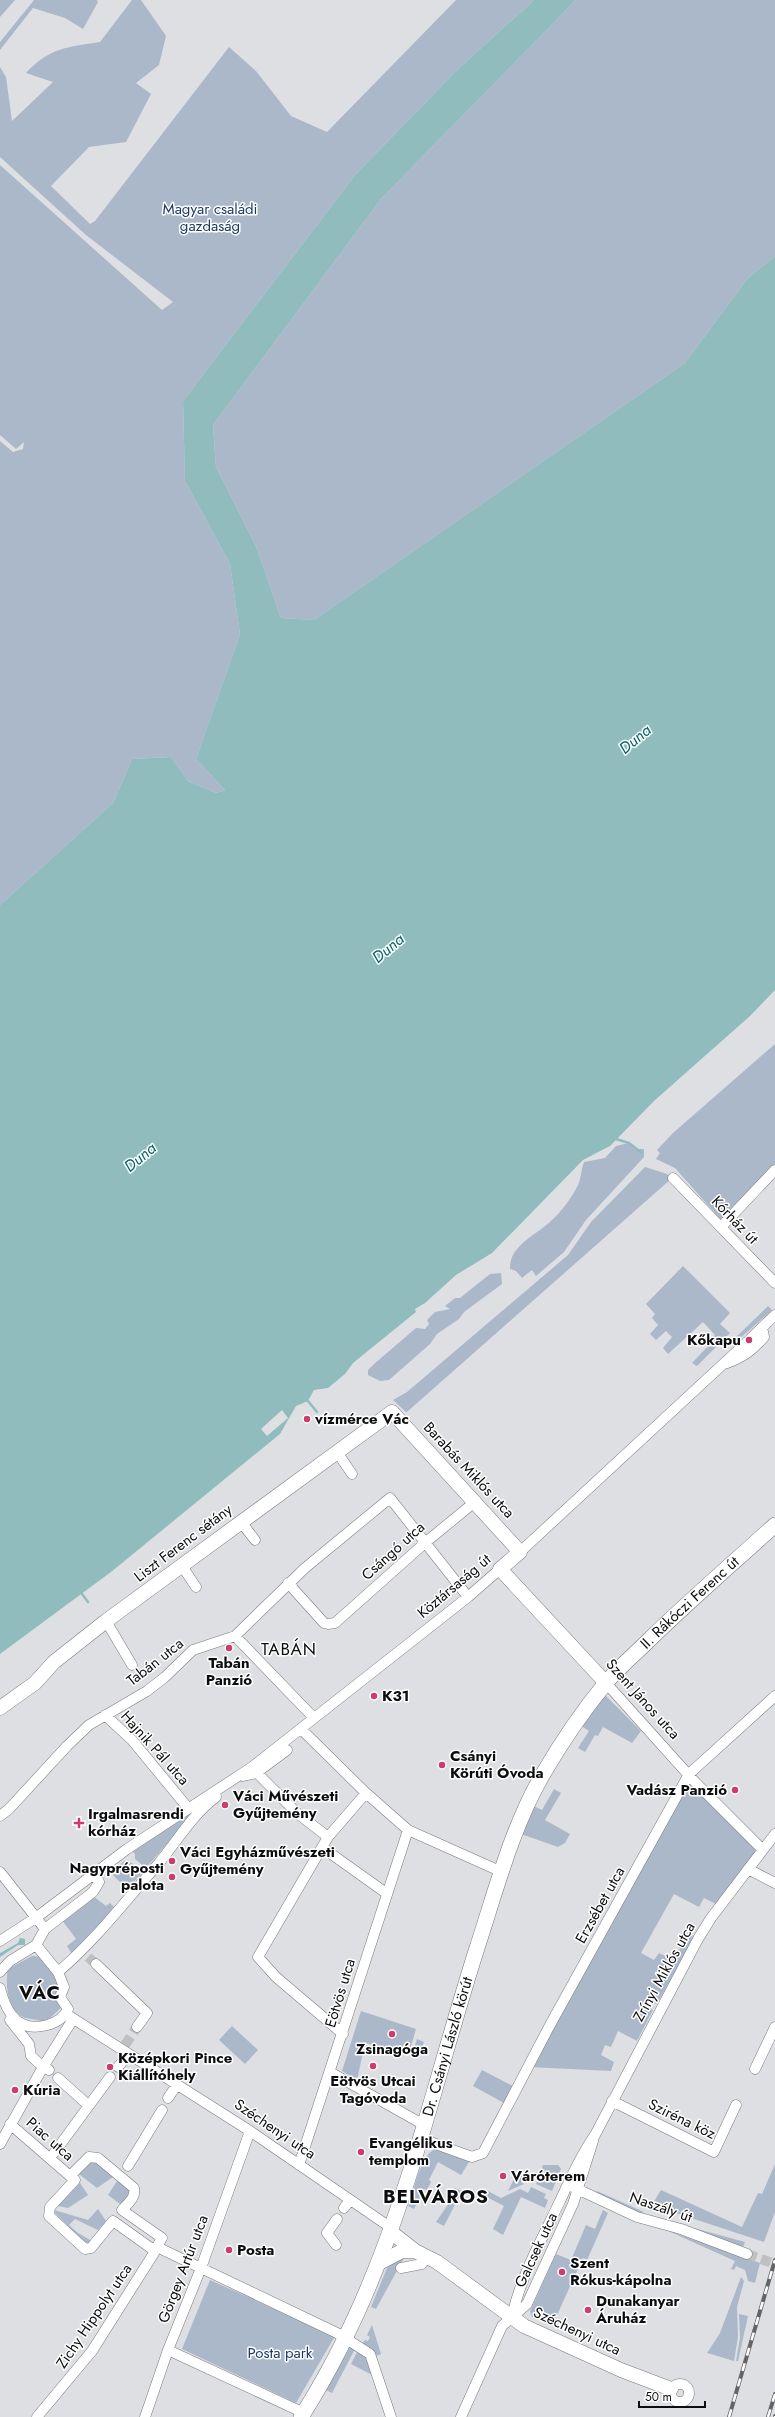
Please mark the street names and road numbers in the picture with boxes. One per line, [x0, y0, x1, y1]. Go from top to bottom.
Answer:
street label: Kórház út [706, 1191, 764, 1249]
street label: Barabás Miklós utca [418, 1417, 520, 1523]
street label: Liszt Ferenc sétány [129, 1499, 237, 1587]
street label: Csángó utca [356, 1517, 430, 1585]
street label: Köztársaság út [412, 1548, 496, 1623]
street label: II. Rákóczi Ferenc út [635, 1551, 744, 1654]
street label: Tabán utca [122, 1633, 188, 1691]
street label: Szent János utca [601, 1654, 685, 1744]
street label: Hajnik Pál utca [115, 1706, 195, 1790]
street label: Erzsébet utca [570, 1863, 630, 1947]
street label: Zrínyi Miklós utca [628, 1918, 700, 2026]
street label: Eötvös utca [319, 1956, 361, 2030]
street label: Dr. Csányi László körút [417, 1974, 478, 2119]
street label: Sziréna köz [645, 2093, 719, 2145]
street label: Széchenyi utca [230, 2094, 320, 2164]
street label: Piac utca [21, 2112, 79, 2166]
street label: Naszály út [627, 2186, 696, 2228]
street label: Galcsek utca [509, 2209, 563, 2291]
street label: Görgey Artúr utca [152, 2212, 214, 2326]
street label: Zichy Hippolyt utca [51, 2259, 137, 2373]
street label: Széchenyi utca [530, 2301, 624, 2361]

